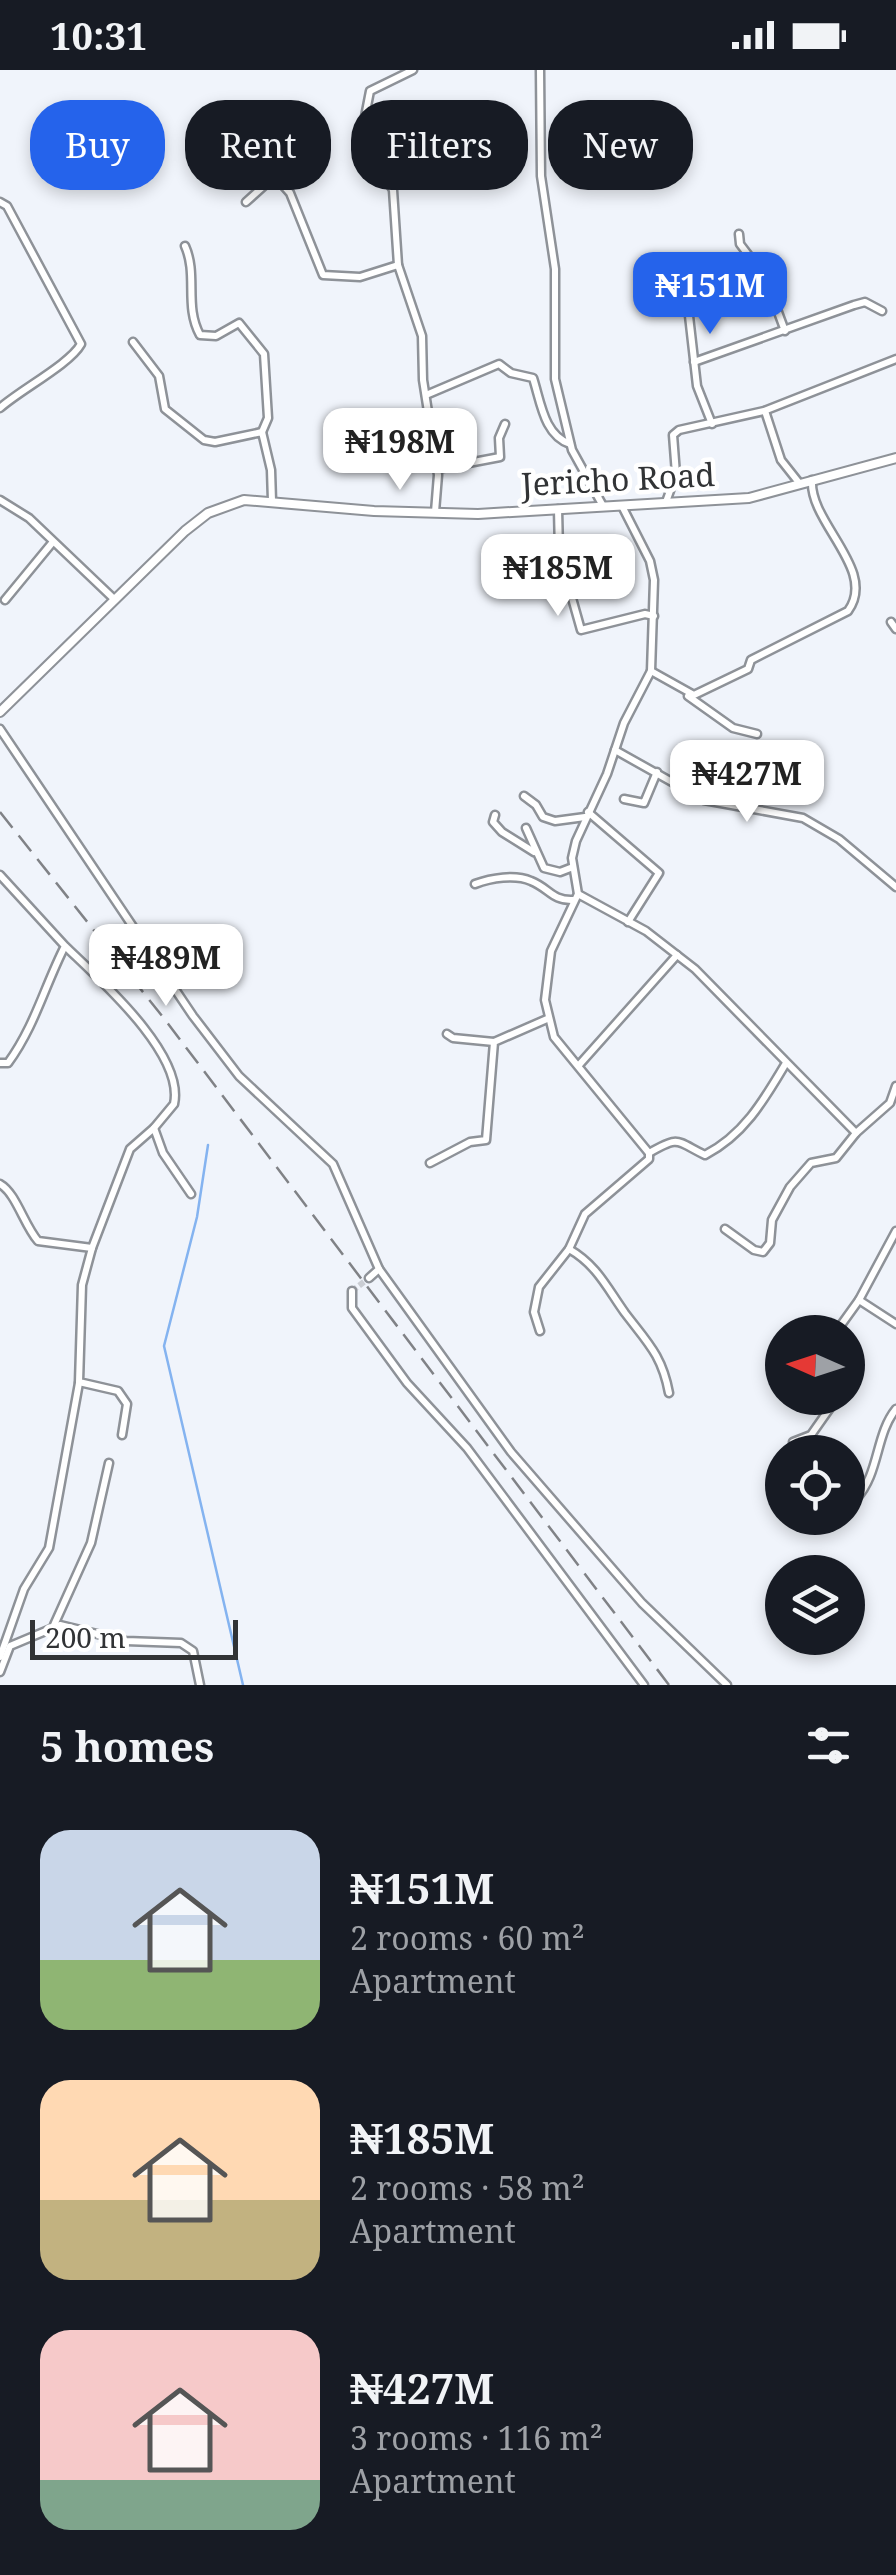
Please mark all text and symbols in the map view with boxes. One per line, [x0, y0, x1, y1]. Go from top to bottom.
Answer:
text: 10:31 [50, 9, 147, 61]
chip: Buy [30, 100, 165, 190]
chip: Rent [185, 100, 331, 190]
chip: Filters [351, 100, 528, 190]
chip: New [548, 100, 693, 190]
pin: ₦151M [640, 252, 780, 337]
text: ₦151M [655, 263, 765, 306]
pin: ₦198M [330, 408, 470, 493]
text: ₦198M [345, 419, 455, 462]
street label: Jericho Road [519, 452, 716, 505]
pin: ₦185M [488, 534, 628, 619]
text: ₦185M [503, 545, 613, 588]
pin: ₦427M [677, 740, 817, 825]
text: ₦427M [692, 751, 802, 794]
pin: ₦489M [96, 924, 236, 1009]
text: ₦489M [111, 935, 221, 978]
north arrow [765, 1315, 865, 1415]
map controls [765, 1315, 865, 1655]
button: locate [765, 1435, 865, 1535]
button: layers [765, 1555, 865, 1655]
scale bar [30, 1615, 238, 1660]
text: 200 m [45, 1618, 126, 1656]
text: 5 homes [40, 1717, 214, 1774]
icon: filters [801, 1718, 856, 1773]
text: ₦151M [350, 1859, 494, 1916]
icon: home [120, 1870, 240, 1990]
text: 2 rooms · 60 m² [350, 1916, 585, 1959]
text: Apartment [350, 1959, 516, 2002]
text: ₦185M [350, 2109, 494, 2166]
icon: home [120, 2120, 240, 2240]
text: 2 rooms · 58 m² [350, 2166, 585, 2209]
text: Apartment [350, 2209, 516, 2252]
text: ₦427M [350, 2359, 494, 2416]
icon: home [120, 2370, 240, 2490]
text: 3 rooms · 116 m² [350, 2416, 603, 2459]
text: Apartment [350, 2459, 516, 2502]

